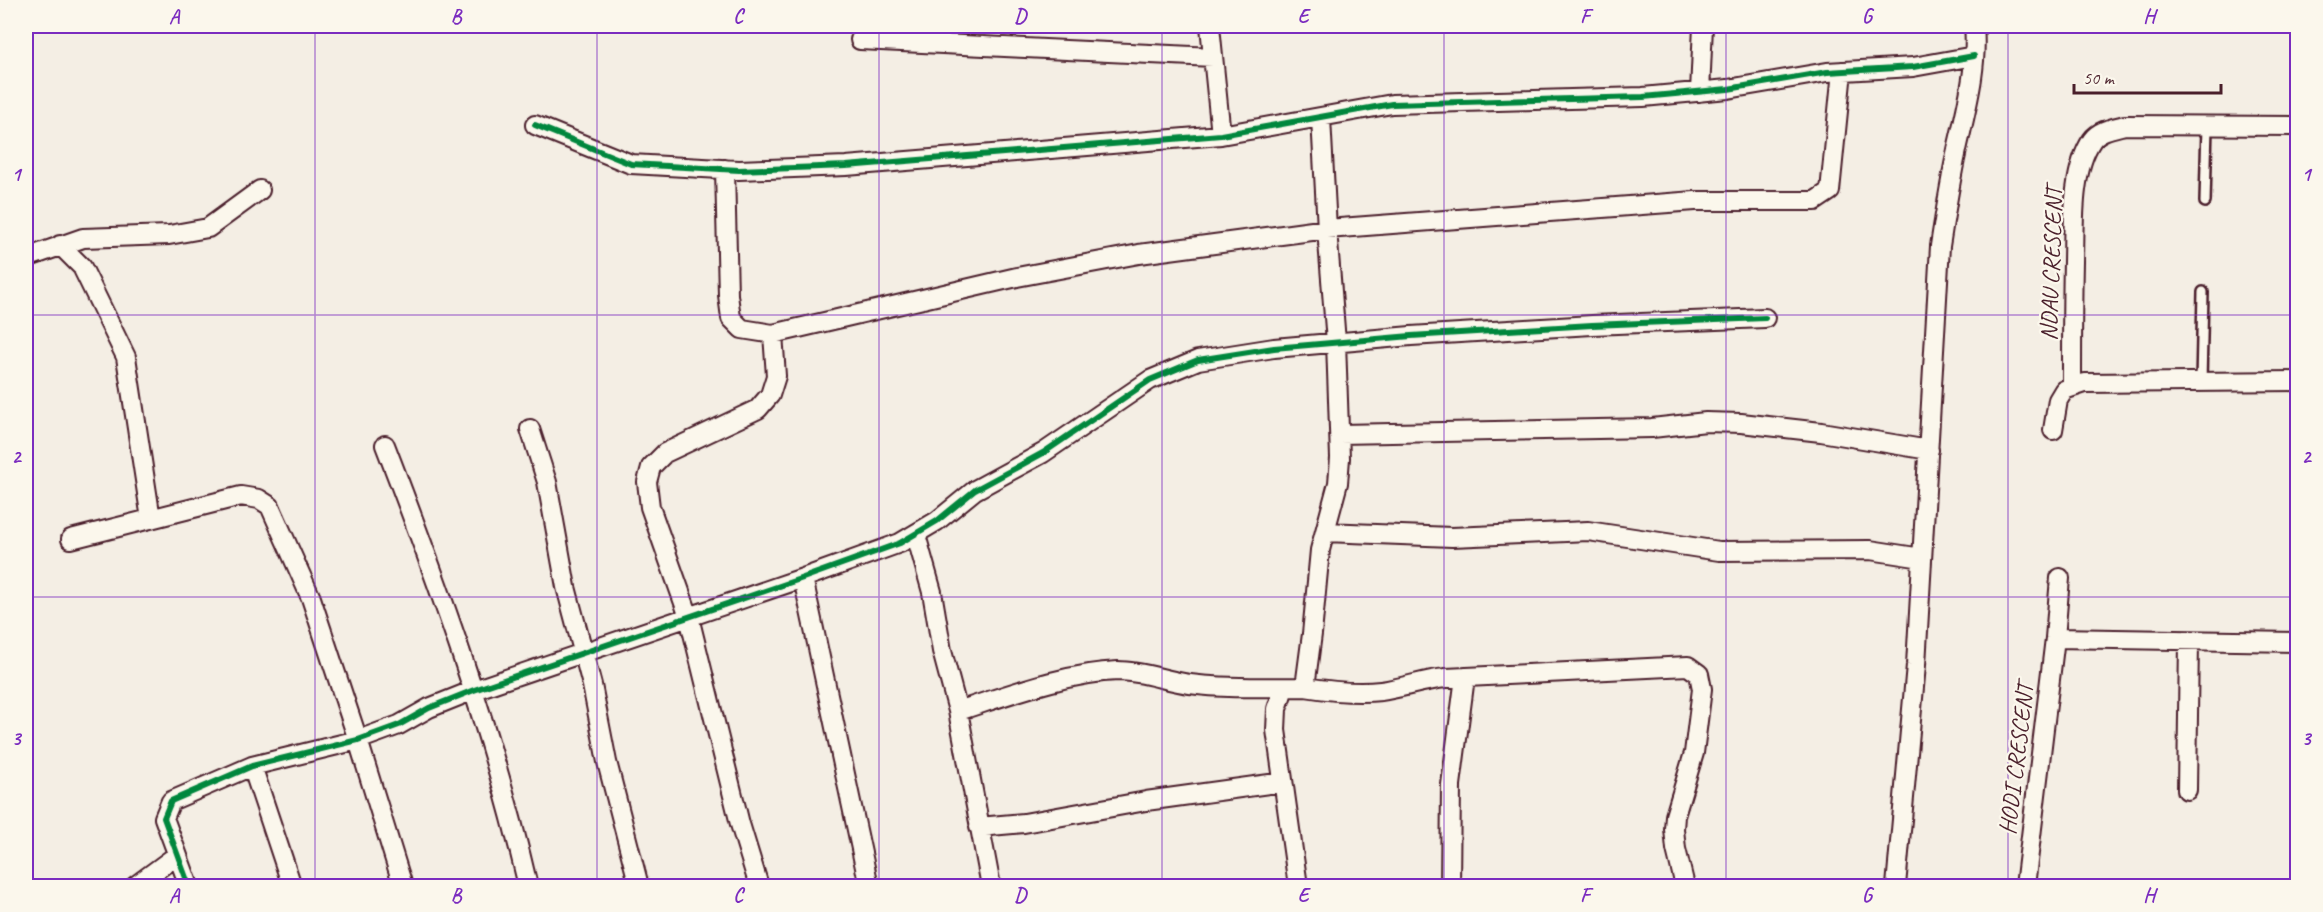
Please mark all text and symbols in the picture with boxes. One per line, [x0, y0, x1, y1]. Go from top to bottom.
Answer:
text: A [169, 4, 181, 29]
text: B [451, 4, 463, 29]
text: C [733, 4, 745, 29]
text: D [1014, 4, 1028, 29]
text: E [1298, 4, 1312, 29]
text: F [1580, 4, 1594, 29]
text: G [1862, 4, 1875, 29]
text: H [2143, 4, 2158, 29]
scale bar [2074, 57, 2221, 95]
text: 50 m [2083, 67, 2116, 89]
text: 1 [12, 162, 23, 187]
text: 1 [2302, 162, 2313, 187]
street label: NDAU CRESCENT [2033, 181, 2069, 341]
text: 2 [12, 444, 23, 469]
text: 2 [2302, 444, 2313, 469]
street label: HODI CRESCENT [1992, 676, 2041, 836]
text: 3 [12, 726, 23, 751]
text: 3 [2302, 726, 2313, 751]
text: A [169, 883, 181, 908]
text: B [451, 883, 463, 908]
text: C [733, 883, 745, 908]
text: D [1014, 883, 1028, 908]
text: E [1298, 883, 1312, 908]
text: F [1580, 883, 1594, 908]
text: G [1862, 883, 1875, 908]
text: H [2143, 883, 2158, 908]

